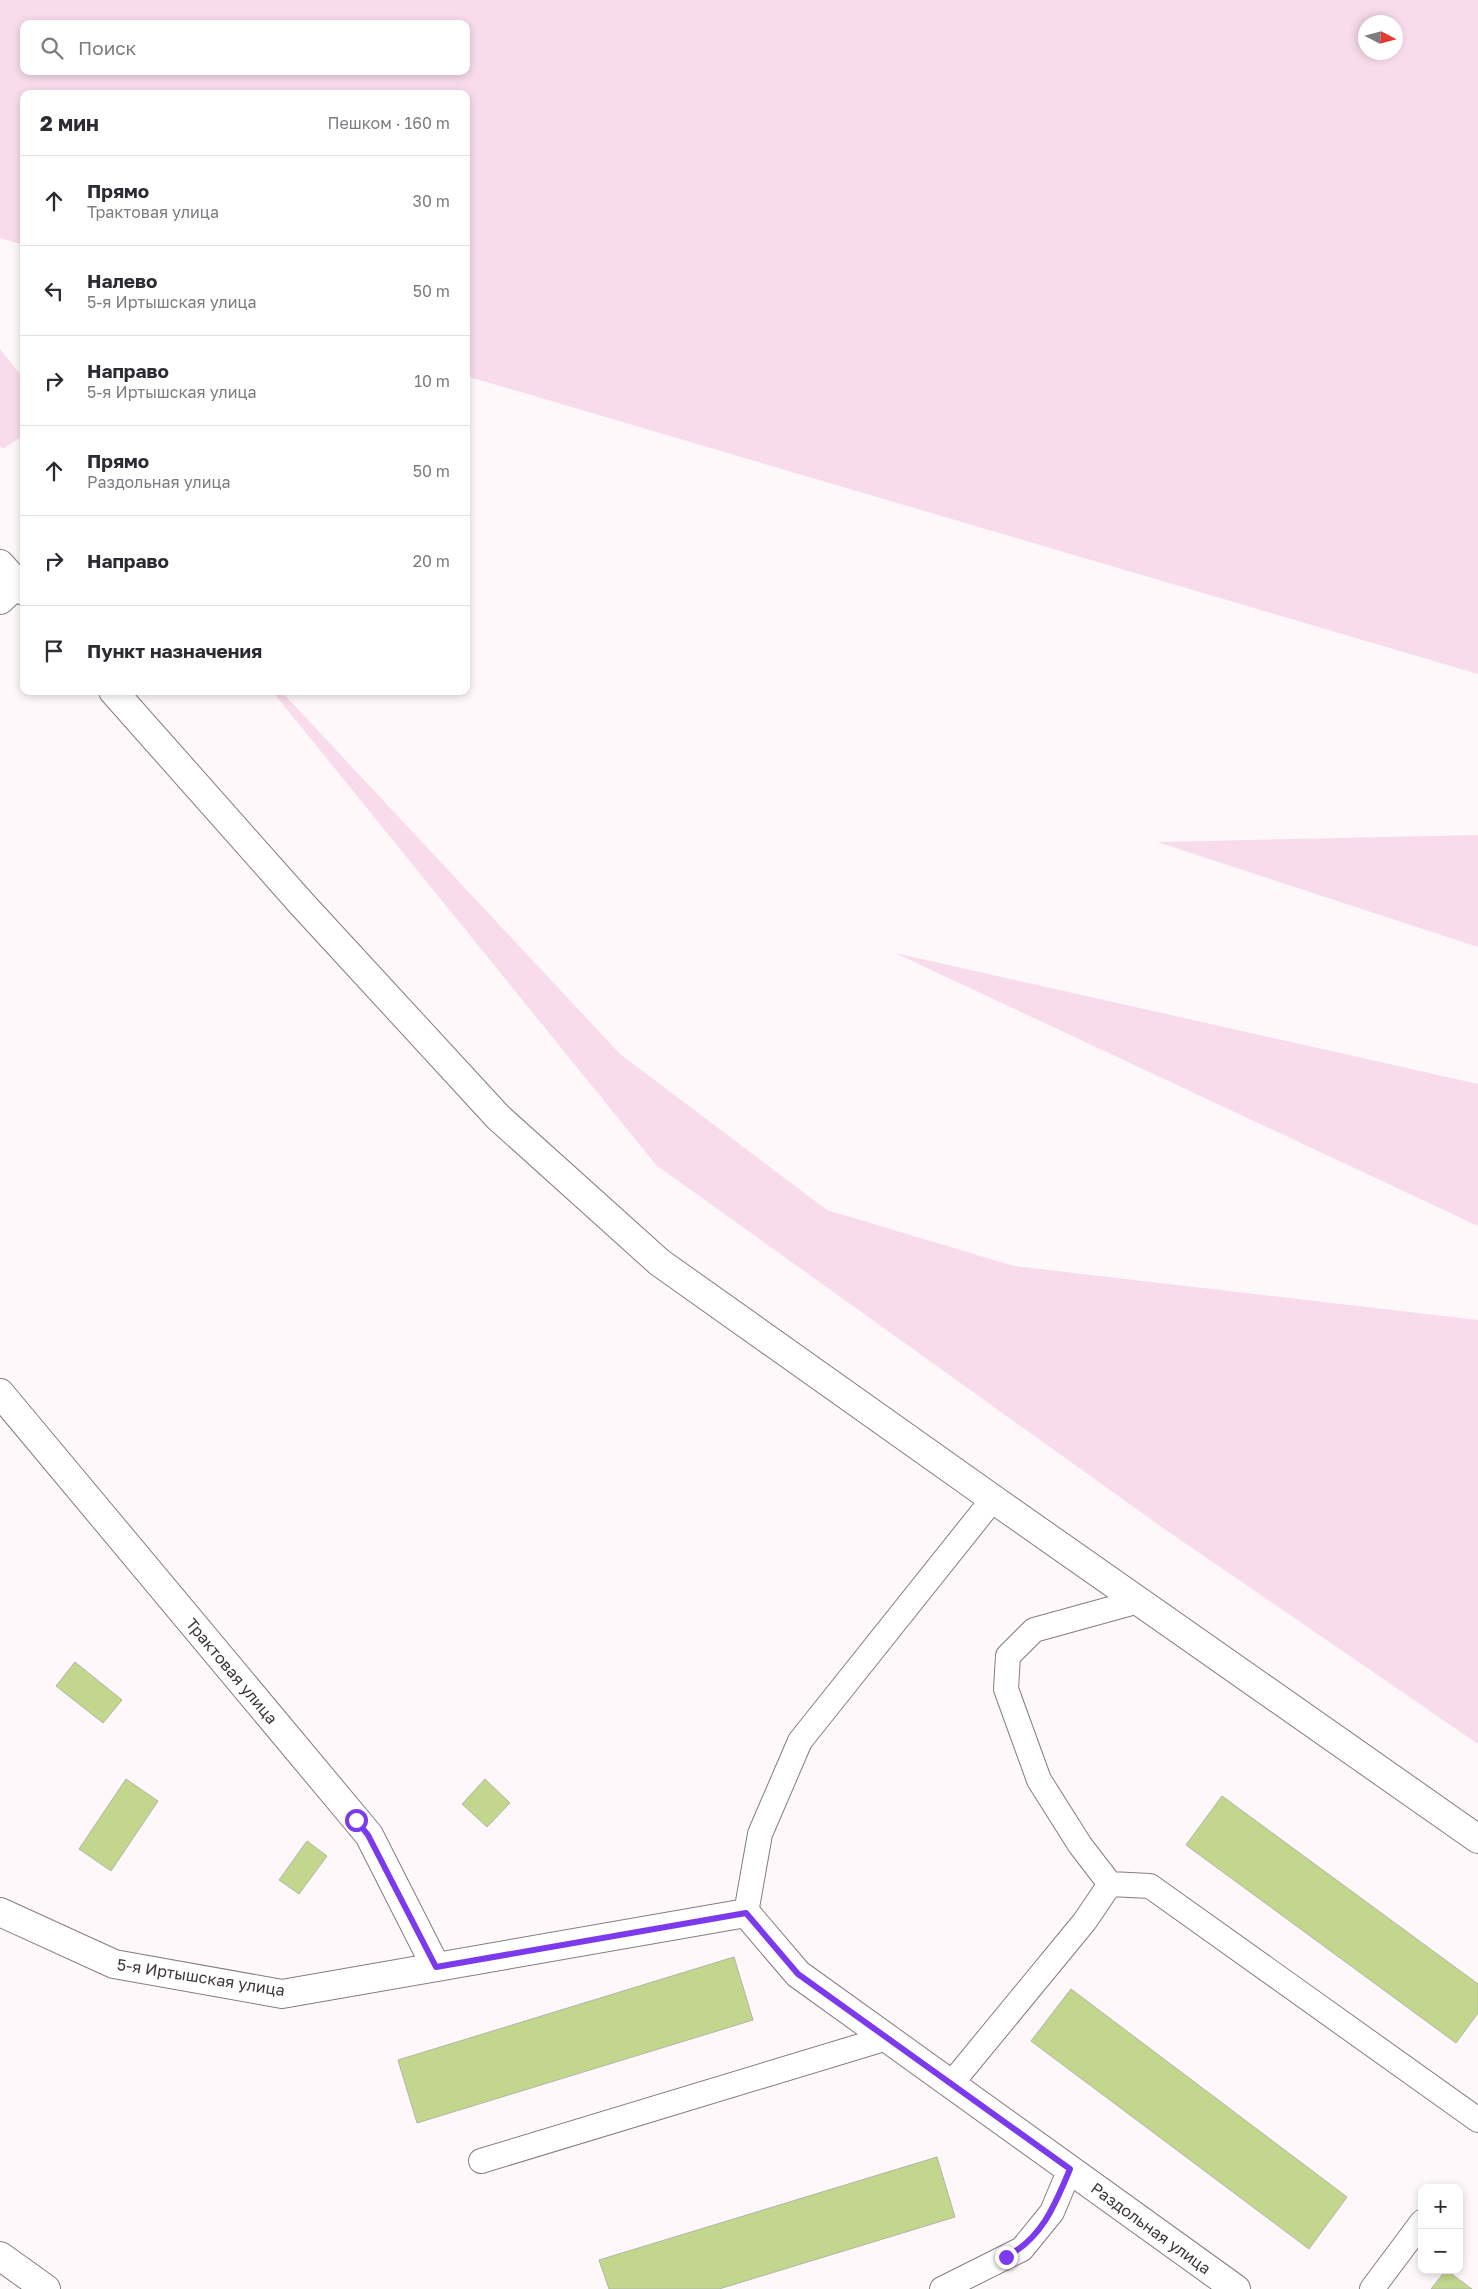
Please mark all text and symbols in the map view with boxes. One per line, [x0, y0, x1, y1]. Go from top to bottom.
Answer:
north arrow [1358, 15, 1403, 60]
search box [20, 20, 470, 75]
icon: search [38, 34, 66, 62]
text: Поиск [78, 36, 137, 59]
text: 2 мин [40, 110, 99, 136]
text: Пешком · 160 m [327, 113, 450, 133]
text: Прямо [87, 179, 149, 202]
icon: ahead [40, 187, 68, 215]
text: 30 m [413, 191, 450, 211]
text: Трактовая улица [87, 202, 219, 222]
text: Налево [87, 269, 157, 292]
icon: left [40, 277, 68, 305]
text: 50 m [413, 281, 450, 301]
text: 5-я Иртышская улица [87, 292, 257, 312]
text: Направо [87, 359, 169, 382]
icon: right [40, 367, 68, 395]
text: 10 m [414, 371, 450, 391]
text: 5-я Иртышская улица [87, 382, 257, 402]
text: Прямо [87, 449, 149, 472]
icon: ahead [40, 457, 68, 485]
text: 50 m [413, 461, 450, 481]
text: Раздольная улица [87, 472, 231, 492]
icon: right [40, 547, 68, 575]
text: Направо [87, 549, 169, 572]
text: 20 m [413, 551, 450, 571]
icon: arrive [40, 637, 68, 665]
text: Пункт назначения [87, 639, 262, 662]
street label: Трактовая улица [182, 1614, 282, 1728]
route start [345, 1809, 368, 1832]
street label: 5-я Иртышская улица [116, 1954, 286, 2000]
street label: Раздольная улица [1087, 2178, 1215, 2278]
map controls [1418, 2184, 1463, 2274]
button: + [1418, 2184, 1463, 2229]
button: − [1418, 2229, 1463, 2274]
route end [995, 2246, 1018, 2269]

